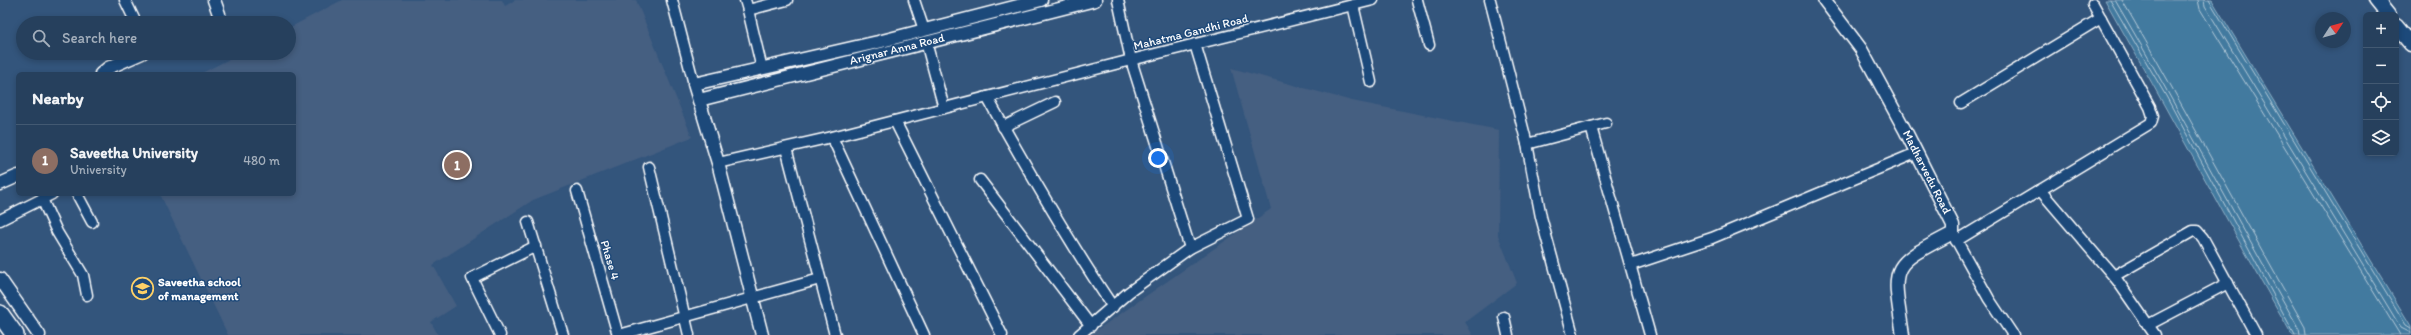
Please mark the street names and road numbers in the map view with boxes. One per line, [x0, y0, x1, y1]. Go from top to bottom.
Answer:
street label: Mahatma Gandhi Road [1132, 11, 1250, 53]
street label: Arignar Anna Road [848, 30, 946, 68]
street label: Madharvedu Road [1900, 128, 1954, 217]
street label: Phase 4 [598, 239, 622, 281]

